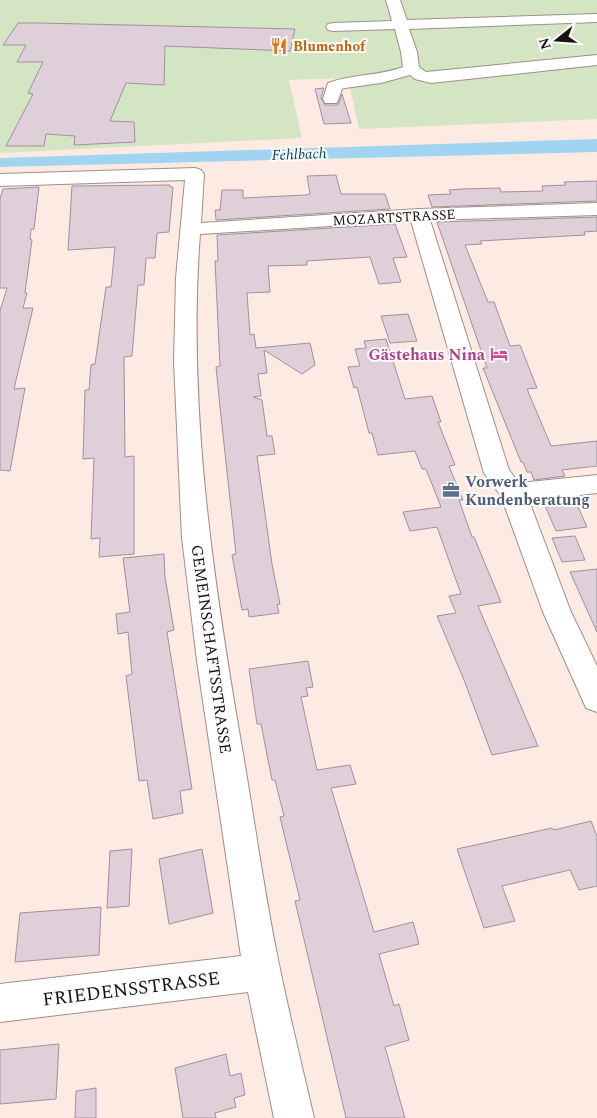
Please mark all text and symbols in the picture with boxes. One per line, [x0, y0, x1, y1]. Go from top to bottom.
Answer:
north arrow [532, 15, 582, 65]
text: N [533, 35, 557, 52]
restaurant icon: Blumenhof [269, 36, 289, 56]
place label: Blumenhof [293, 36, 366, 57]
water label: Fehlbach [271, 142, 327, 167]
street label: MOZARTSTRASSE [332, 204, 456, 231]
place label: Gästehaus Nina [369, 343, 486, 367]
hotel icon: Gästehaus Nina [489, 344, 509, 364]
place label: Vorwerk Kundenberatung [465, 470, 590, 512]
office icon: Vorwerk Kundenberatung [441, 480, 461, 500]
street label: GEMEINSCHAFTSSTRASSE [184, 543, 238, 755]
street label: FRIEDENSSTRASSE [41, 964, 222, 1015]

